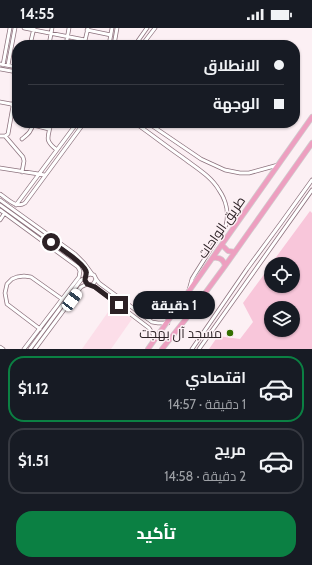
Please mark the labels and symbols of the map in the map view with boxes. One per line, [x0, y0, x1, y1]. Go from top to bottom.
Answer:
street label: طريق الواحات [194, 193, 248, 261]
route start [42, 233, 60, 251]
car [60, 287, 84, 313]
callout: 1 دقيقة [133, 291, 215, 319]
route end [110, 296, 128, 314]
place label: مسجد آل بهجت [139, 325, 222, 342]
marker: مسجد آل بهجت [225, 328, 235, 338]

